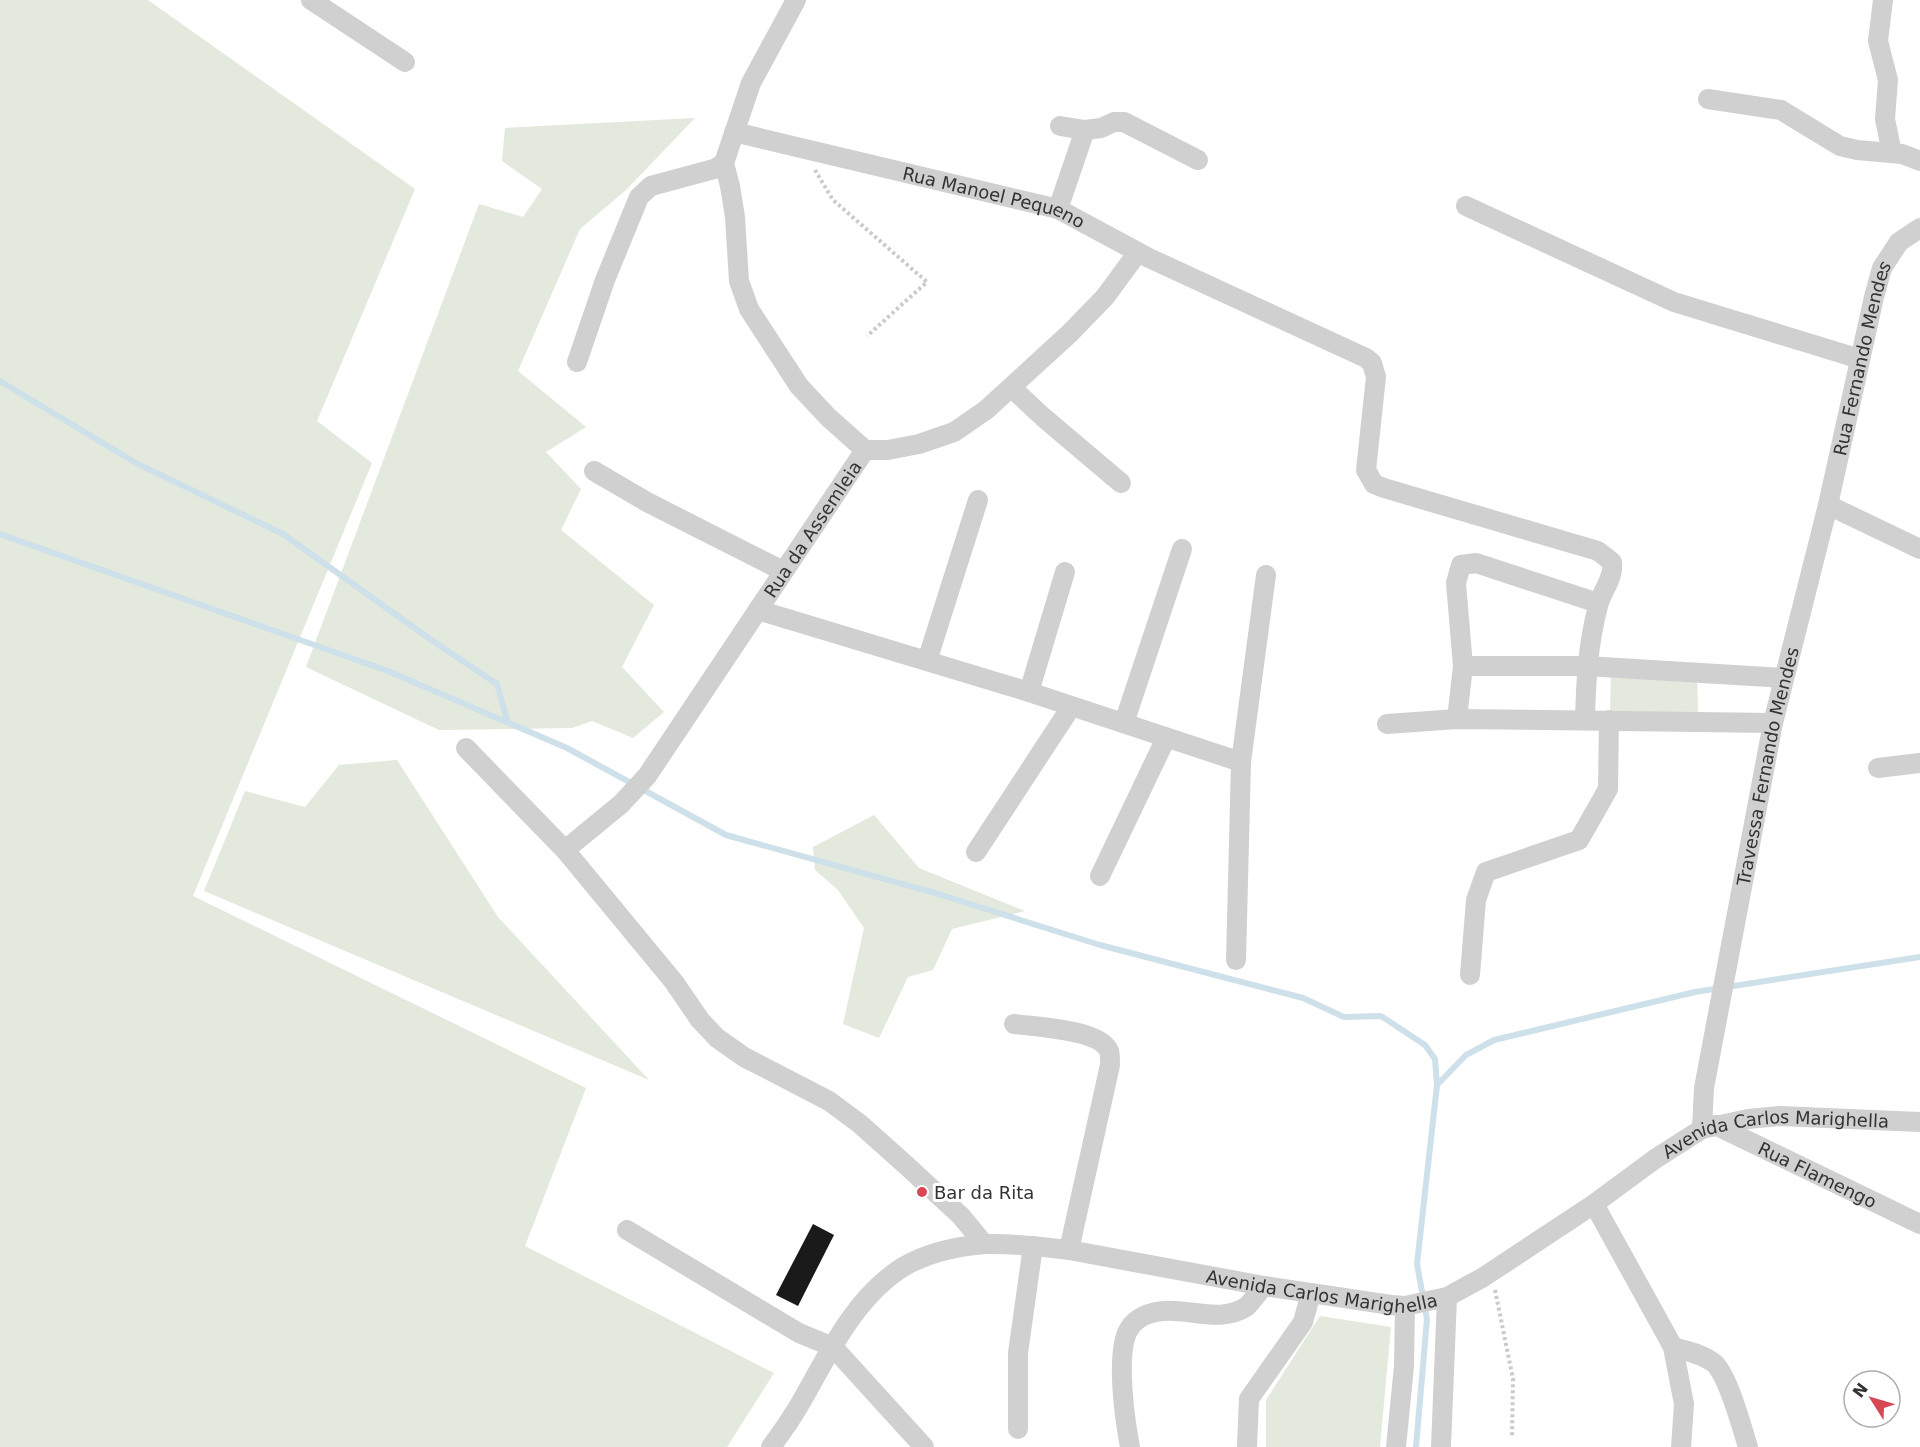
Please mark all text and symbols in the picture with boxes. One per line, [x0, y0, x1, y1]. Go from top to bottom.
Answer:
street label: Rua Manoel Pequeno [901, 162, 1089, 232]
street label: Rua Fernando Mendes [1829, 256, 1895, 458]
street label: Rua da Assemleia [759, 457, 865, 601]
street label: Travessa Fernando Mendes [1732, 645, 1802, 888]
street label: Avenida Carlos Marighella [1658, 1106, 1889, 1162]
street label: Rua Flamengo [1755, 1137, 1880, 1212]
place label: Bar da Rita [934, 1182, 1034, 1203]
marker: Bar da Rita [915, 1185, 929, 1199]
street label: Avenida Carlos Marighella [1205, 1265, 1439, 1317]
north arrow [1842, 1369, 1902, 1429]
text: N [1849, 1379, 1872, 1401]

